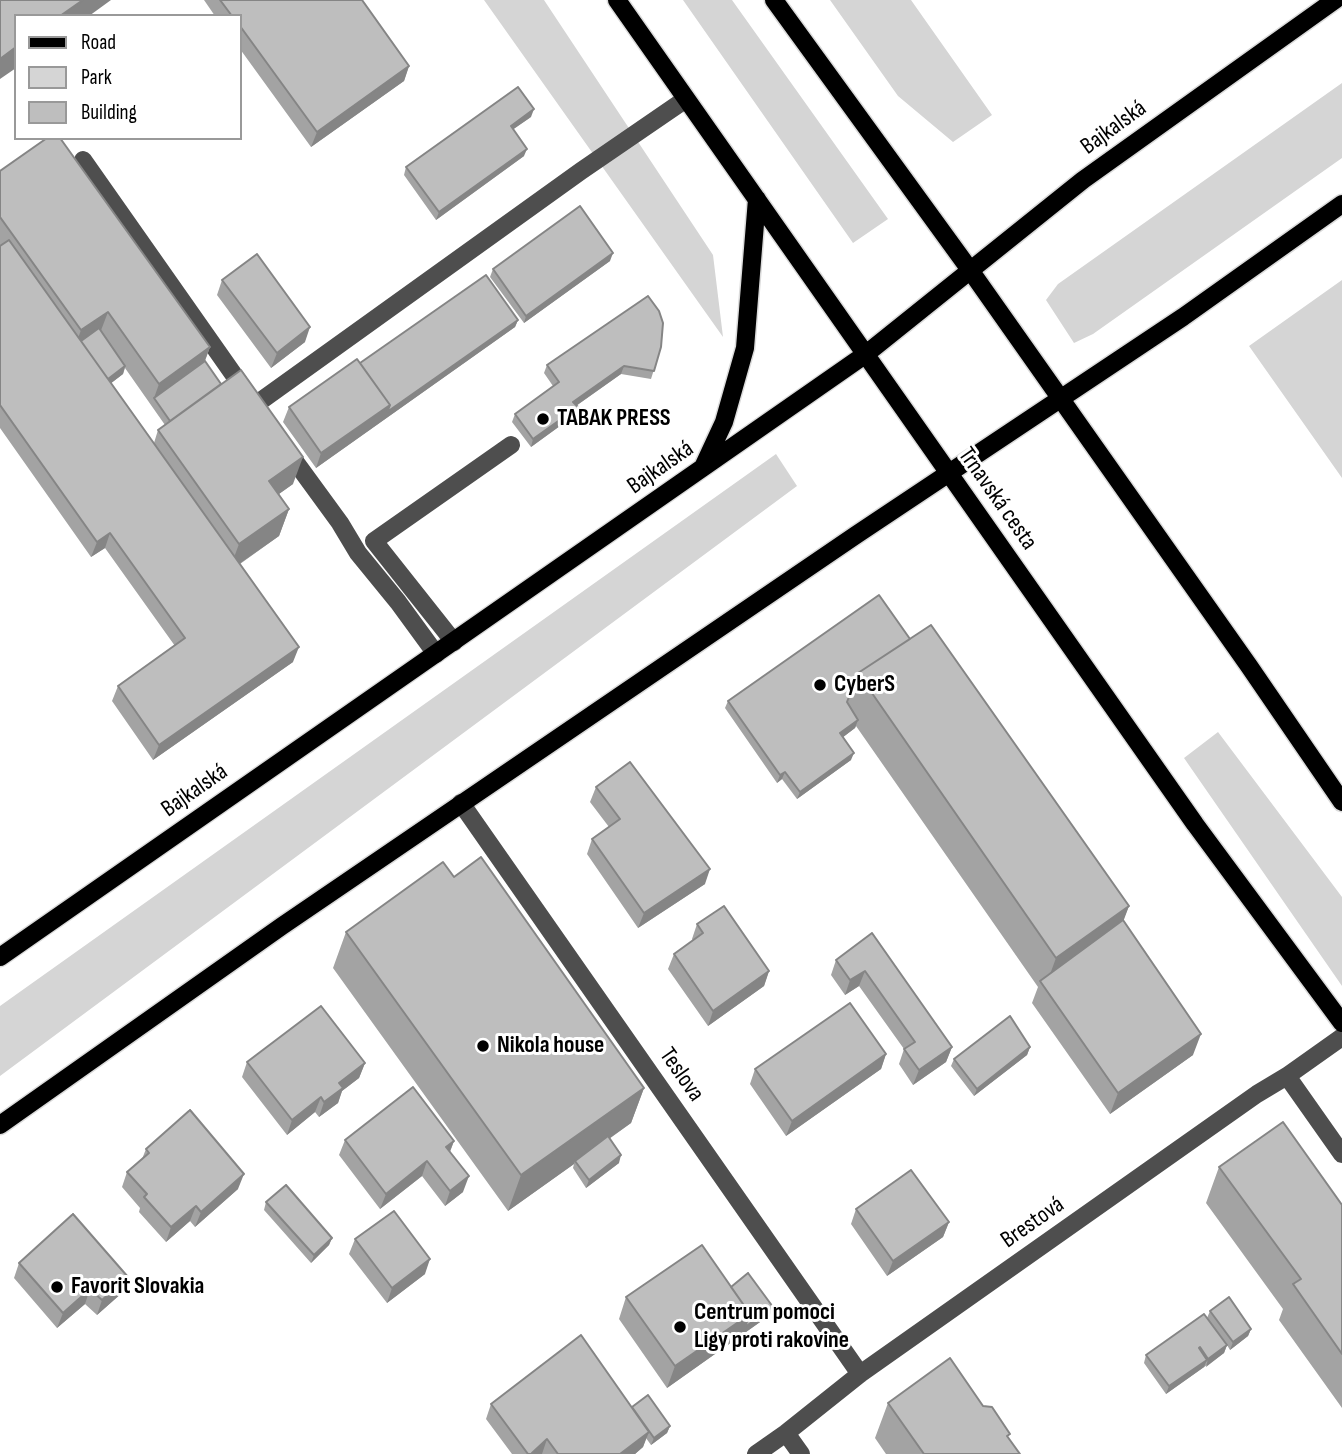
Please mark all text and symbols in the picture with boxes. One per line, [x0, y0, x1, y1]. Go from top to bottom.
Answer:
legend [14, 14, 242, 140]
text: Road [81, 30, 116, 55]
text: Park [81, 65, 112, 90]
street label: Bajkalská [1076, 95, 1152, 161]
text: Building [81, 100, 137, 125]
place label: TABAK PRESS [557, 405, 670, 433]
marker: TABAK PRESS [535, 411, 551, 427]
street label: Bajkalská [622, 435, 700, 501]
street label: Trnavská cesta [951, 442, 1043, 556]
place label: CyberS [834, 671, 895, 699]
marker: CyberS [812, 677, 828, 693]
street label: Bajkalská [156, 758, 234, 824]
place label: Nikola house [497, 1032, 604, 1060]
marker: Nikola house [475, 1038, 491, 1054]
street label: Teslova [652, 1043, 710, 1107]
street label: Brestová [996, 1191, 1070, 1255]
place label: Favorit Slovakia [71, 1273, 204, 1301]
marker: Favorit Slovakia [49, 1279, 65, 1295]
place label: Centrum pomoci Ligy proti rakovine [694, 1299, 849, 1355]
marker: Centrum pomoci Ligy proti rakovine [672, 1319, 688, 1335]

